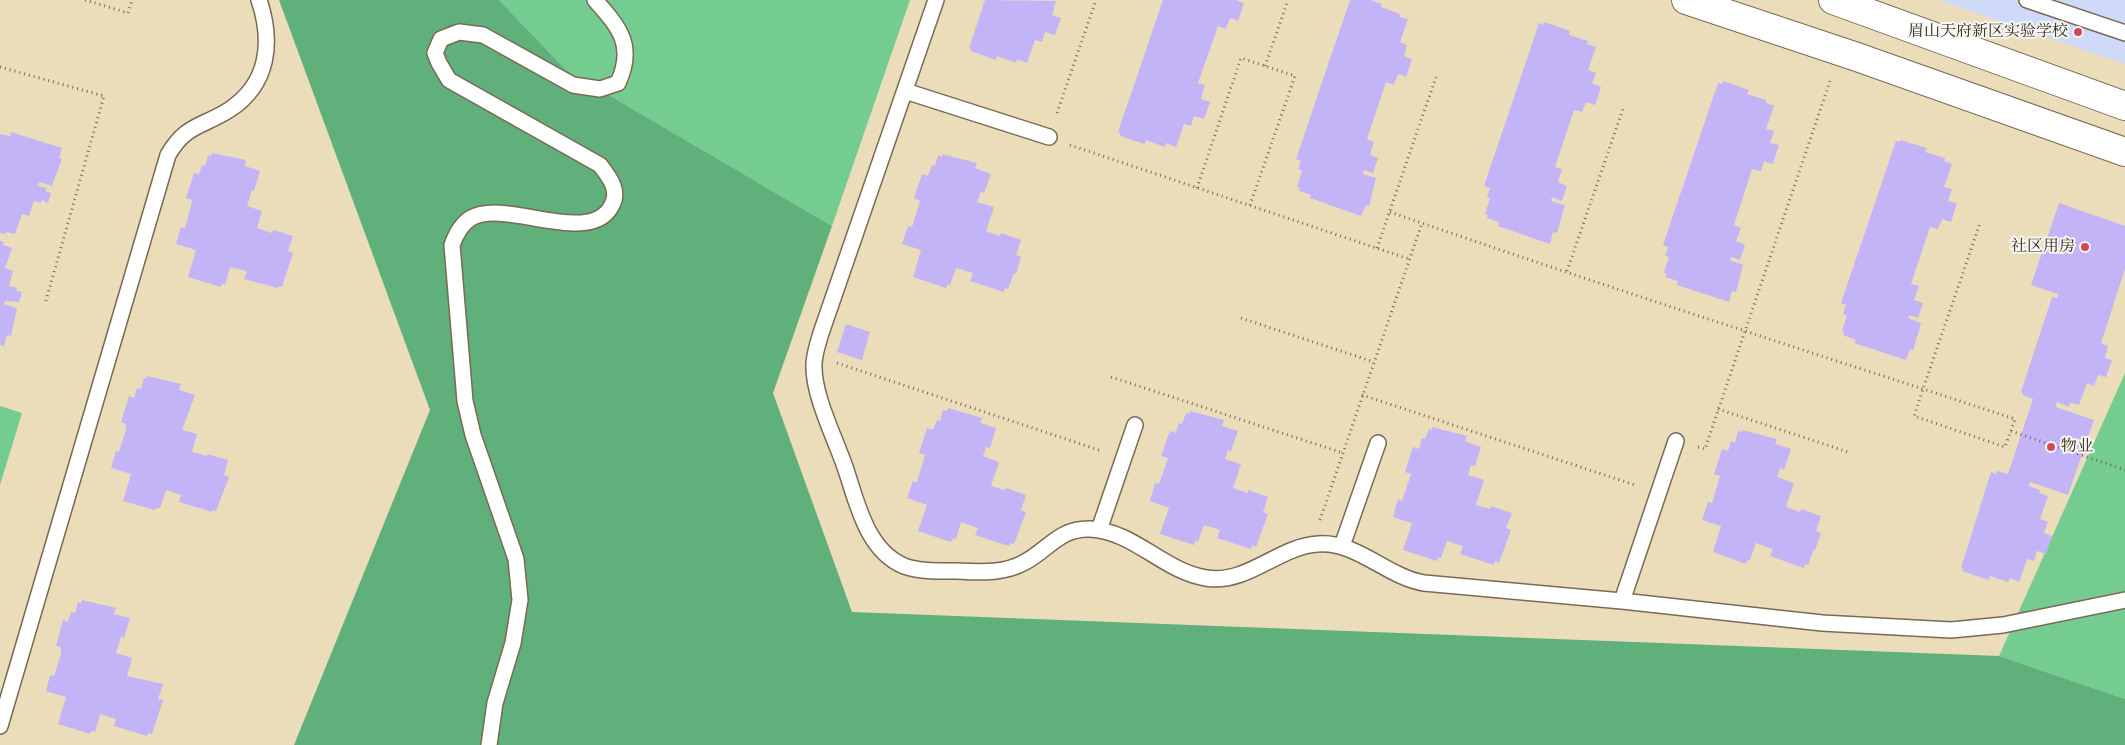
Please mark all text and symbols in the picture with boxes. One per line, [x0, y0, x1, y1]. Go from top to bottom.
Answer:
place label: 眉山天府新区实验学校 [1908, 22, 2068, 42]
marker: 眉山天府新区实验学校 [2072, 26, 2084, 38]
place label: 社区用房 [2011, 237, 2075, 257]
marker: 社区用房 [2079, 241, 2091, 253]
place label: 物业 [2061, 437, 2093, 457]
marker: 物业 [2045, 441, 2057, 453]

